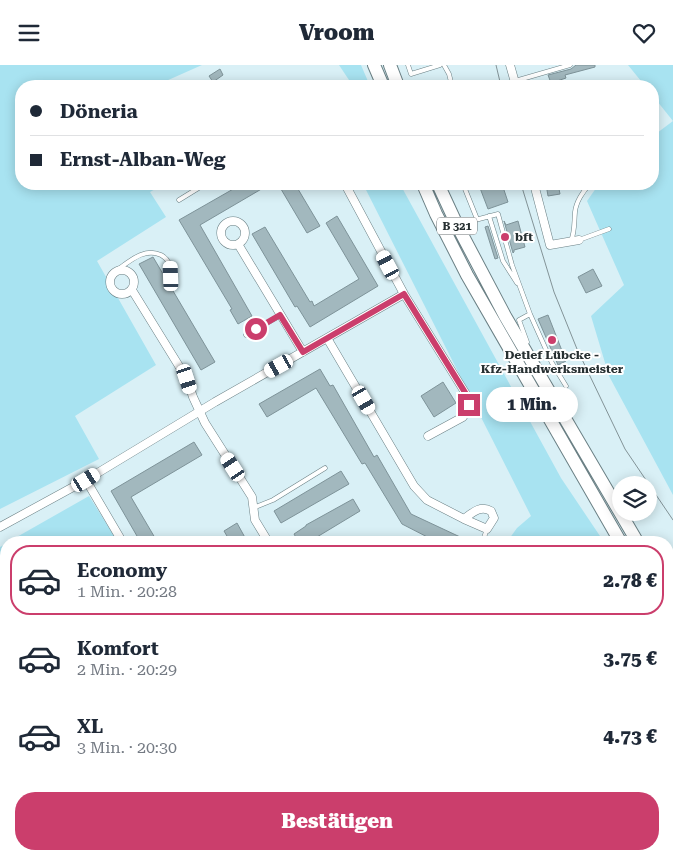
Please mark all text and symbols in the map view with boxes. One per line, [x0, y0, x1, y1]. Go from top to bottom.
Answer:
icon: menu [15, 19, 43, 47]
icon: heart [630, 19, 658, 47]
text: Vroom [299, 20, 374, 45]
text: Döneria [60, 100, 138, 123]
text: Ernst-Alban-Weg [60, 148, 226, 171]
road number: B 321 [437, 218, 477, 235]
place label: bft [515, 230, 533, 244]
marker: bft [499, 231, 511, 243]
car [374, 248, 401, 282]
car [162, 261, 179, 291]
route start [245, 318, 267, 340]
marker: Detlef Lübcke - Kfz-Handwerksmeister [546, 334, 558, 346]
place label: Detlef Lübcke - Kfz-Handwerksmeister [481, 348, 624, 376]
car [262, 352, 295, 380]
car [175, 362, 198, 396]
car [350, 383, 377, 417]
callout: 1 Min. [486, 387, 579, 423]
route end [458, 394, 480, 416]
text: 1 Min. [507, 395, 557, 414]
car [218, 450, 247, 484]
car [69, 466, 102, 494]
map controls [612, 476, 657, 521]
button: layers [612, 476, 657, 521]
icon: car [17, 558, 62, 603]
text: Economy [77, 559, 167, 582]
text: 2.78 € [603, 569, 657, 592]
text: 1 Min. · 20:28 [77, 582, 177, 601]
icon: car [17, 636, 62, 681]
text: Komfort [77, 637, 159, 660]
text: 3.75 € [603, 647, 657, 670]
text: 2 Min. · 20:29 [77, 660, 177, 679]
icon: car [17, 714, 62, 759]
text: XL [77, 715, 103, 738]
text: 4.73 € [603, 725, 657, 748]
text: 3 Min. · 20:30 [77, 738, 177, 757]
button: Bestätigen [15, 792, 659, 850]

